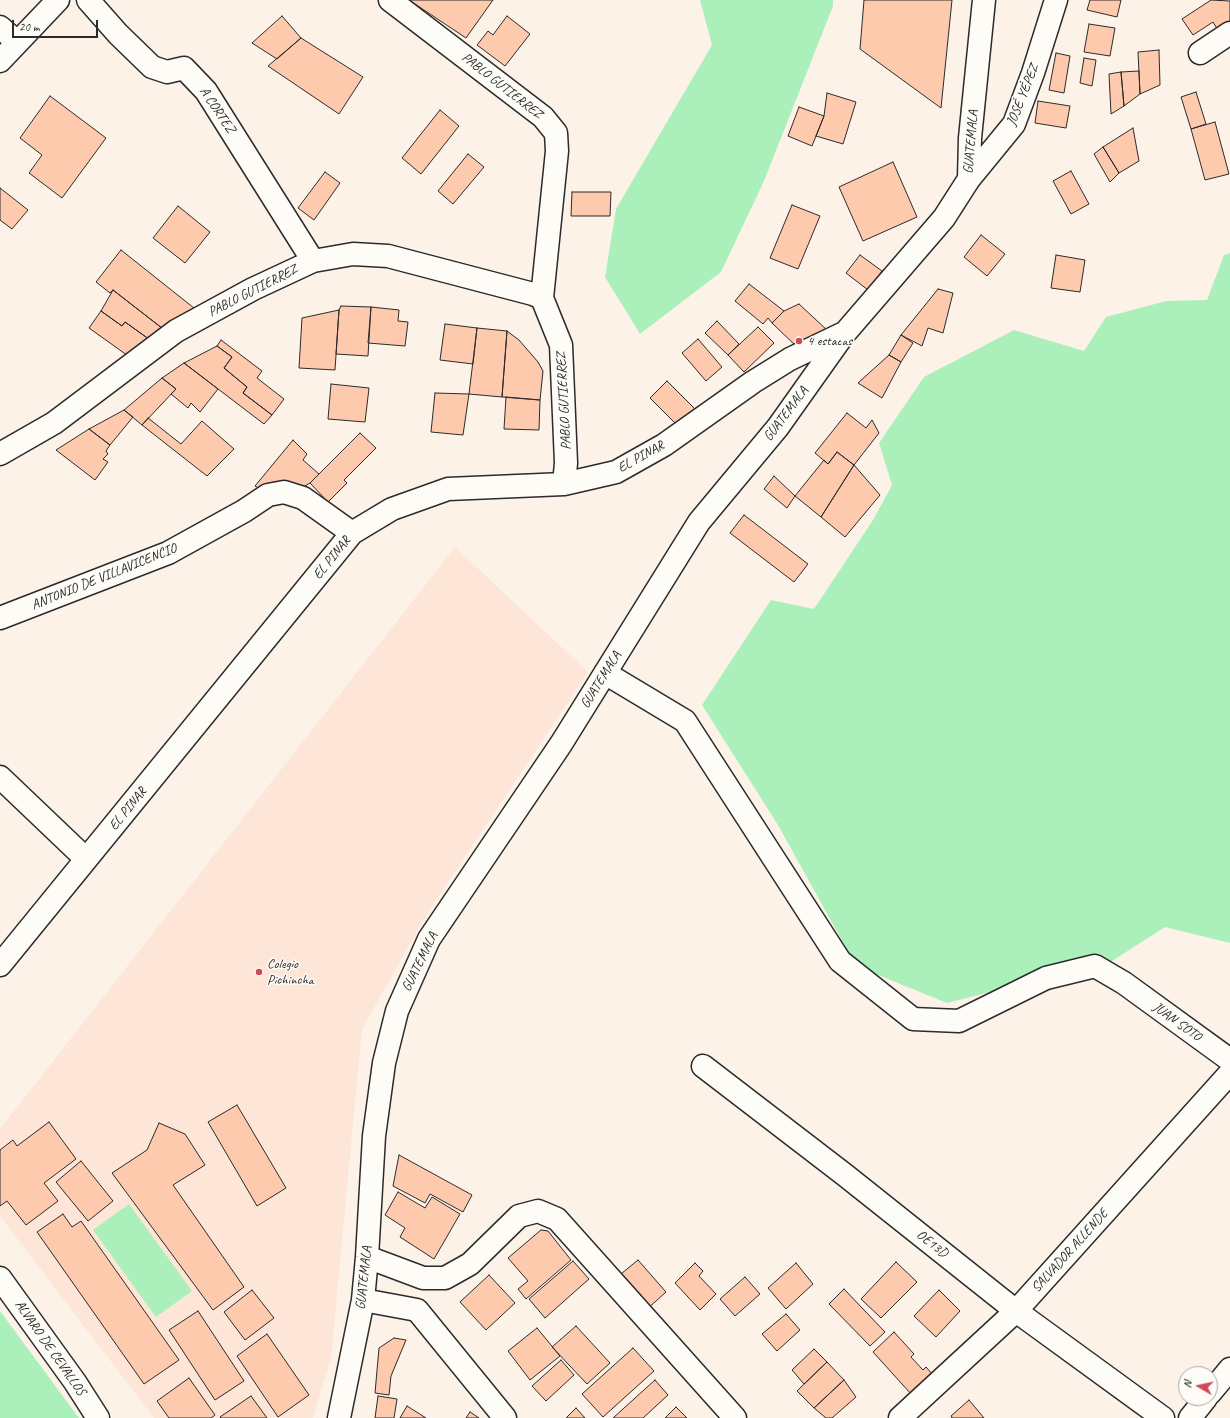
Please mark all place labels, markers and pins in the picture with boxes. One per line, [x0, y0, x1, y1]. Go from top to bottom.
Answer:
place label: 4 estacas [807, 333, 852, 349]
marker: 4 estacas [794, 336, 804, 346]
place label: Colegio Pichincha [267, 956, 314, 988]
marker: Colegio Pichincha [254, 967, 264, 977]

